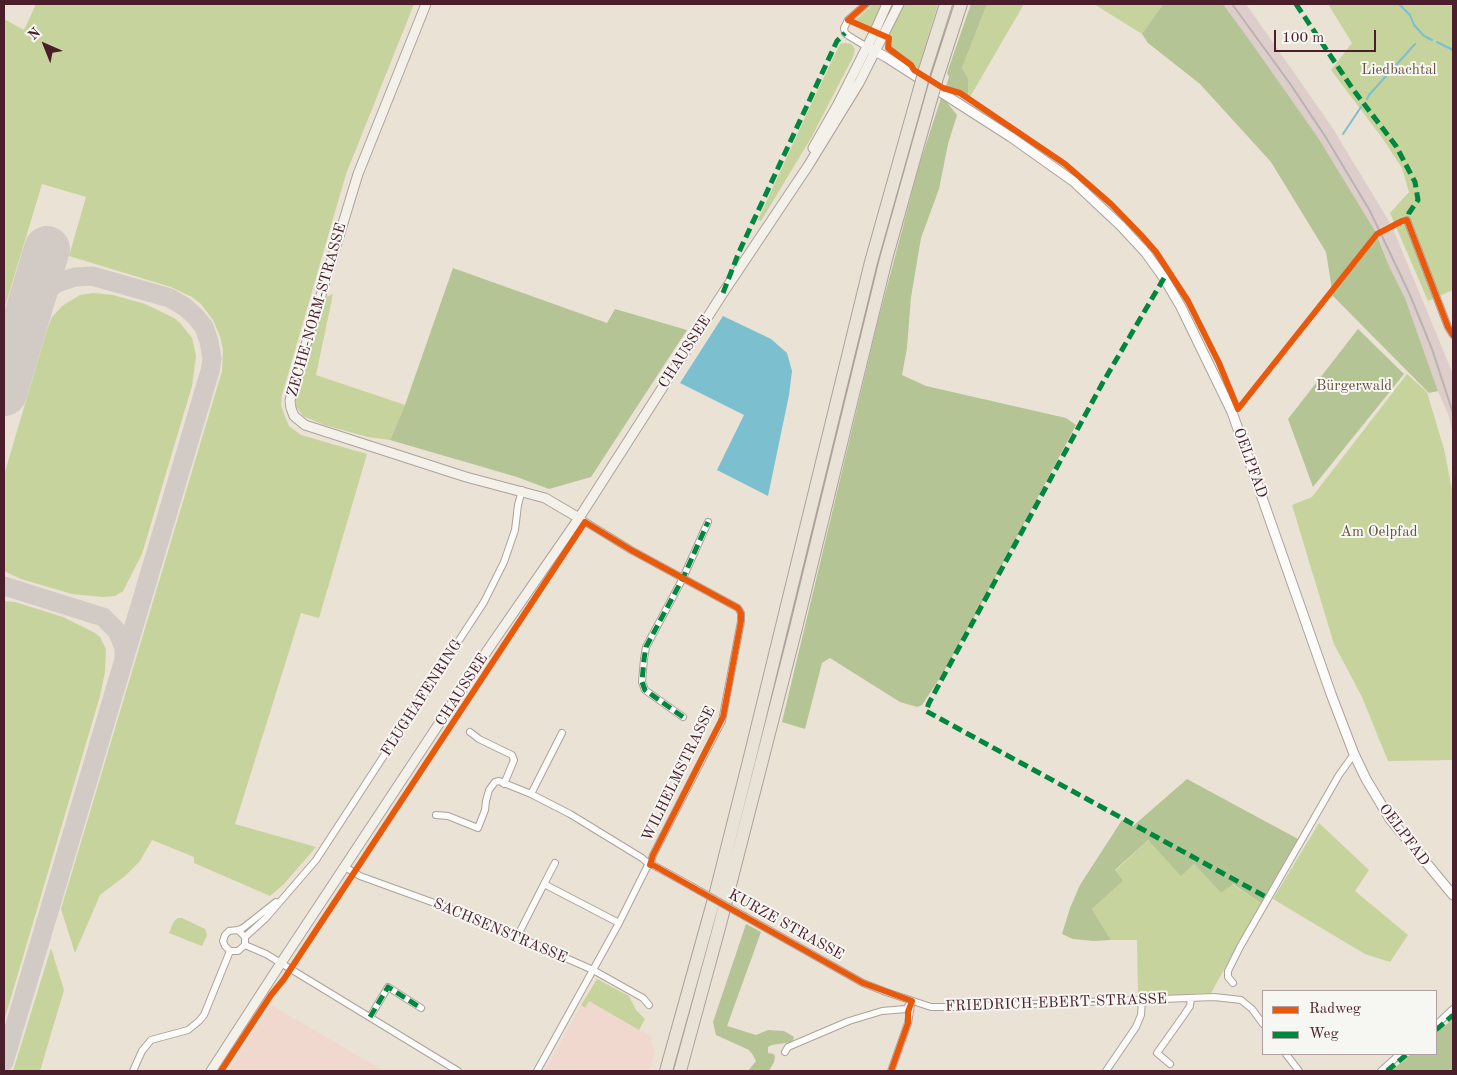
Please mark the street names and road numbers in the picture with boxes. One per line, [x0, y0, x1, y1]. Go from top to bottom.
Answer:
street label: ZECHE-NORM-STRASSE [284, 221, 350, 399]
street label: CHAUSSEE [655, 312, 715, 392]
street label: OELPFAD [1229, 426, 1271, 500]
street label: FLUGHAFENRING [378, 636, 466, 760]
street label: CHAUSSEE [432, 650, 492, 730]
street label: WILHELMSTRASSE [638, 704, 720, 844]
street label: OELPFAD [1375, 800, 1433, 870]
street label: KURZE STRASSE [725, 886, 847, 964]
street label: SACHSENSTRASSE [430, 895, 570, 967]
street label: FRIEDRICH-EBERT-STRASSE [945, 990, 1167, 1016]

